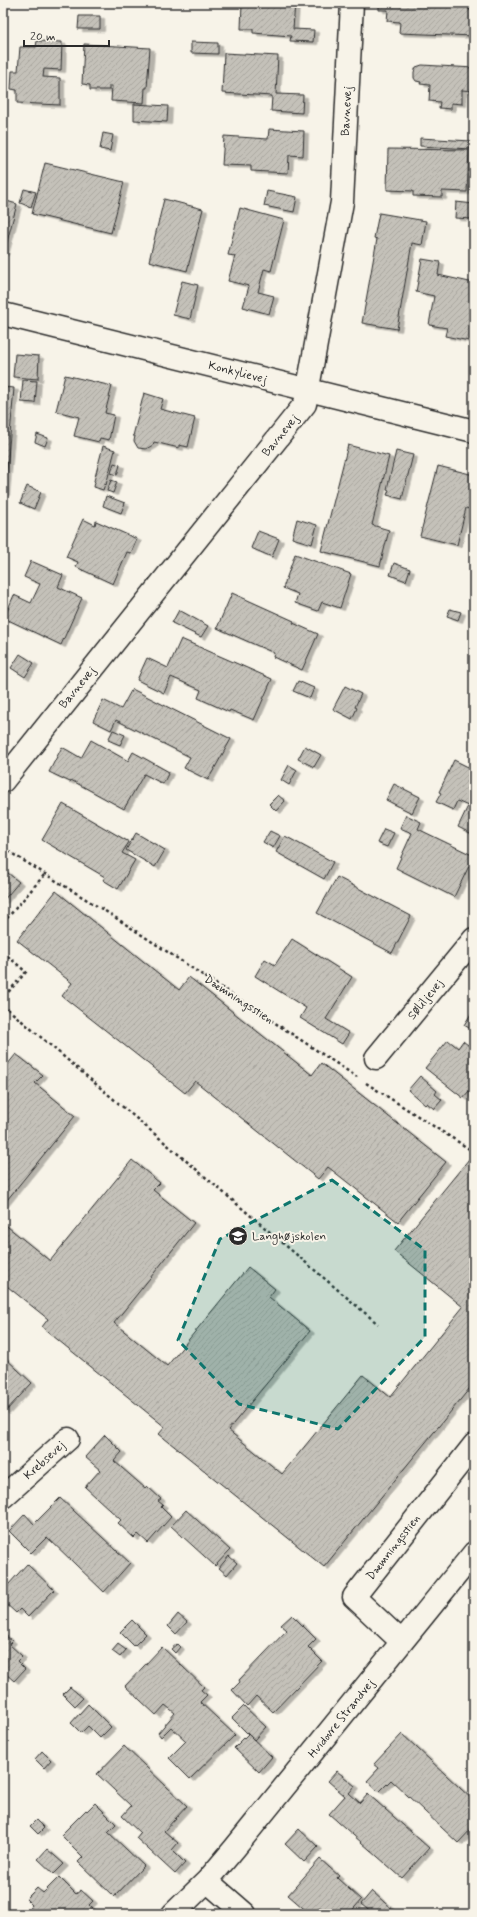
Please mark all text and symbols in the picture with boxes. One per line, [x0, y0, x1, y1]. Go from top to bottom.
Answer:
scale bar [24, 22, 109, 48]
text: 20 m [30, 29, 56, 45]
street label: Bavnevej [338, 86, 356, 136]
street label: Konkylievej [206, 358, 269, 388]
street label: Bavnevej [259, 411, 303, 460]
street label: Bavnevej [56, 663, 100, 712]
street label: Dæmningsstien [201, 972, 276, 1028]
street label: Søliljevej [404, 976, 447, 1023]
school or university icon: Langhøjskolen [227, 1225, 249, 1247]
place label: Langhøjskolen [252, 1229, 326, 1245]
street label: Krebsevej [21, 1438, 69, 1484]
street label: Dæmningsstien [363, 1511, 425, 1584]
street label: Hvidovre Strandvej [305, 1676, 379, 1762]

